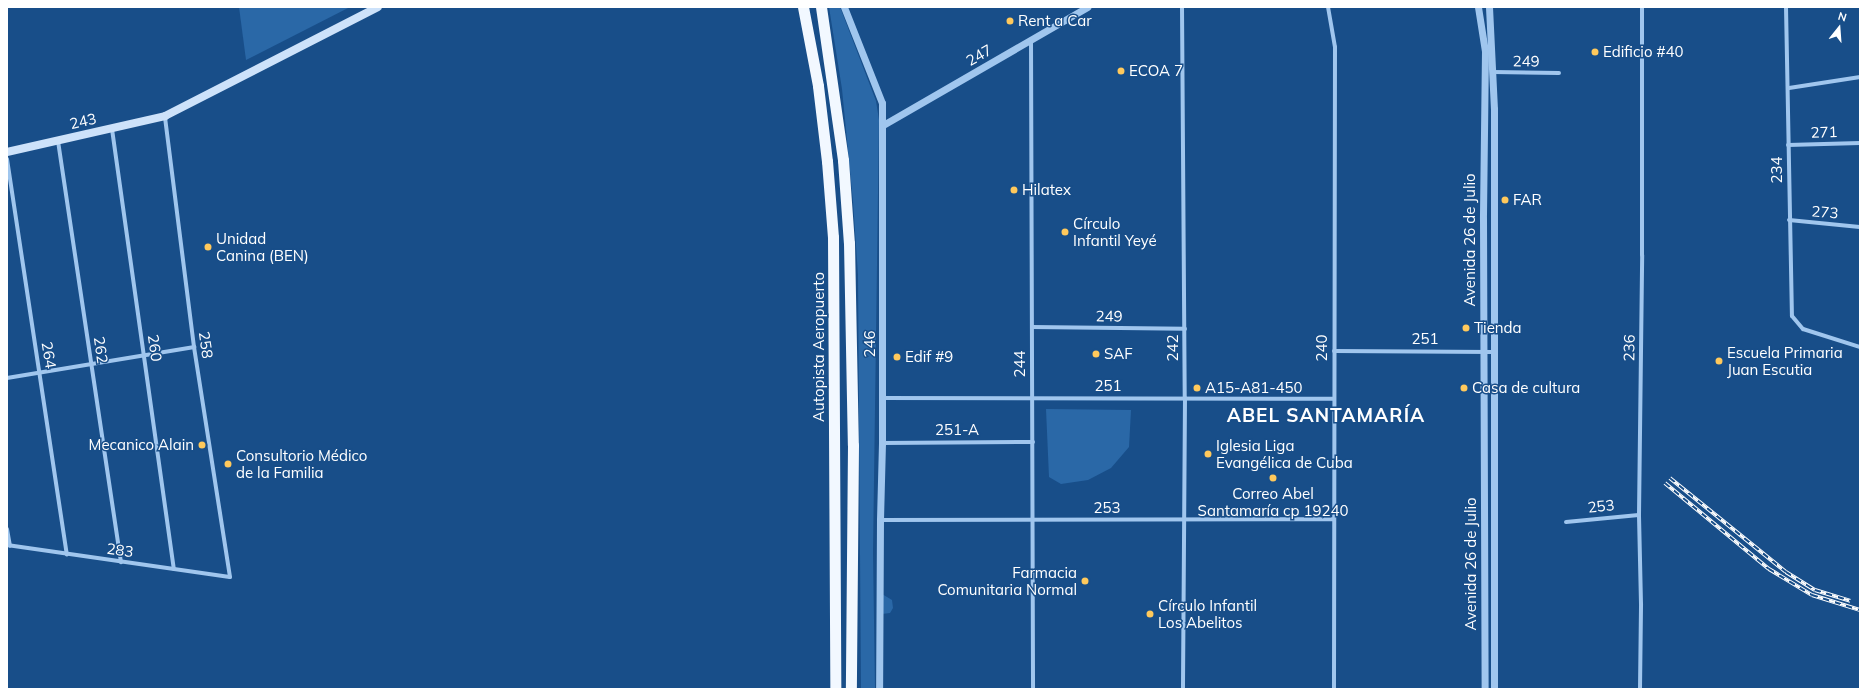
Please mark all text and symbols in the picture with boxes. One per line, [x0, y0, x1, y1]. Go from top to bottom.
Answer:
north arrow [1819, 8, 1859, 48]
text: N [1836, 9, 1849, 24]
place label: Rent a Car [1018, 12, 1092, 30]
marker: Rent a Car [1005, 16, 1015, 26]
street label: 247 [963, 40, 995, 70]
place label: Edificio #40 [1603, 43, 1683, 61]
marker: Edificio #40 [1590, 47, 1600, 57]
street label: 249 [1512, 52, 1540, 70]
place label: ECOA 7 [1129, 62, 1183, 80]
marker: ECOA 7 [1116, 66, 1126, 76]
street label: 243 [68, 109, 98, 133]
street label: 271 [1810, 123, 1838, 141]
street label: 234 [1768, 157, 1786, 183]
street label: Avenida 26 de Julio [1461, 173, 1479, 307]
place label: Hilatex [1022, 181, 1071, 199]
marker: Hilatex [1009, 185, 1019, 195]
place label: FAR [1513, 191, 1542, 209]
marker: FAR [1500, 195, 1510, 205]
street label: 273 [1811, 202, 1839, 222]
place label: Círculo Infantil Yeyé [1073, 214, 1157, 249]
marker: Círculo Infantil Yeyé [1060, 227, 1070, 237]
place label: Unidad Canina (BEN) [216, 229, 309, 264]
marker: Unidad Canina (BEN) [203, 242, 213, 252]
street label: Autopista Aeropuerto [810, 272, 828, 422]
street label: 249 [1095, 307, 1123, 325]
place label: Tienda [1474, 319, 1522, 337]
marker: Tienda [1461, 323, 1471, 333]
street label: 258 [195, 330, 217, 360]
street label: 251 [1412, 330, 1438, 348]
street label: 246 [861, 331, 879, 357]
street label: 260 [144, 333, 166, 363]
street label: 236 [1620, 334, 1638, 362]
street label: 262 [90, 335, 112, 365]
street label: 242 [1164, 335, 1182, 361]
street label: 240 [1313, 335, 1331, 361]
street label: 264 [38, 340, 60, 370]
place label: Escuela Primaria Juan Escutia [1727, 343, 1843, 378]
place label: SAF [1104, 345, 1133, 363]
place label: Edif #9 [905, 348, 953, 366]
marker: SAF [1091, 349, 1101, 359]
street label: 244 [1011, 351, 1029, 377]
marker: Edif #9 [892, 352, 902, 362]
marker: Escuela Primaria Juan Escutia [1714, 356, 1724, 366]
street label: 251 [1095, 377, 1121, 395]
place label: A15-A81-450 [1205, 379, 1303, 397]
place label: Casa de cultura [1472, 379, 1580, 397]
marker: A15-A81-450 [1192, 383, 1202, 393]
marker: Casa de cultura [1459, 383, 1469, 393]
district label: ABEL SANTAMARÍA [1227, 405, 1425, 427]
street label: 251-A [935, 421, 979, 439]
place label: Mecanico Alain [89, 436, 194, 454]
place label: Iglesia Liga Evangélica de Cuba [1216, 436, 1353, 471]
marker: Mecanico Alain [197, 440, 207, 450]
place label: Consultorio Médico de la Familia [236, 446, 367, 481]
marker: Iglesia Liga Evangélica de Cuba [1203, 449, 1213, 459]
marker: Consultorio Médico de la Familia [223, 459, 233, 469]
marker: Correo Abel Santamaría cp 19240 [1268, 473, 1278, 483]
place label: Correo Abel Santamaría cp 19240 [1198, 484, 1348, 519]
street label: 253 [1587, 496, 1615, 516]
street label: Avenida 26 de Julio [1462, 497, 1480, 631]
street label: 253 [1094, 499, 1120, 517]
street label: 283 [105, 539, 135, 561]
place label: Farmacia Comunitaria Normal [937, 563, 1077, 598]
marker: Farmacia Comunitaria Normal [1080, 576, 1090, 586]
place label: Círculo Infantil Los Abelitos [1158, 596, 1257, 631]
marker: Círculo Infantil Los Abelitos [1145, 609, 1155, 619]

